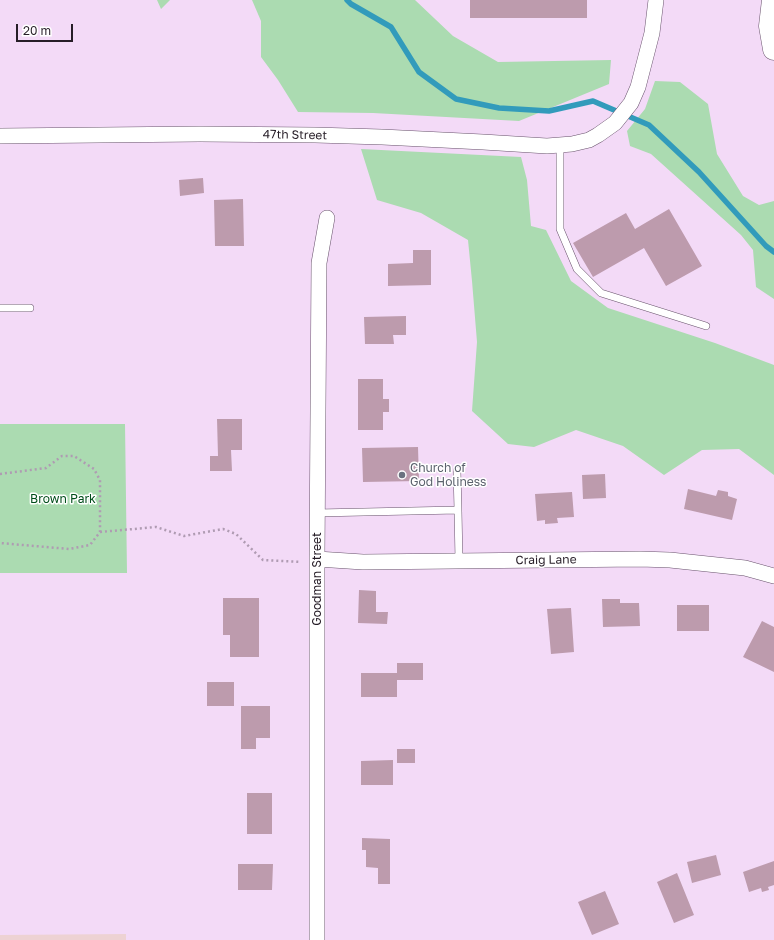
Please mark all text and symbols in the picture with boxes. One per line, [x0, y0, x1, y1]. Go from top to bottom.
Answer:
scale bar [18, 16, 75, 42]
text: 20 m [23, 23, 51, 38]
street label: 47th Street [263, 127, 327, 143]
place label: Church of God Holiness [410, 461, 486, 489]
marker: Church of God Holiness [397, 470, 407, 480]
park label: Brown Park [30, 492, 96, 506]
street label: Goodman Street [310, 532, 324, 626]
street label: Craig Lane [515, 552, 577, 568]

